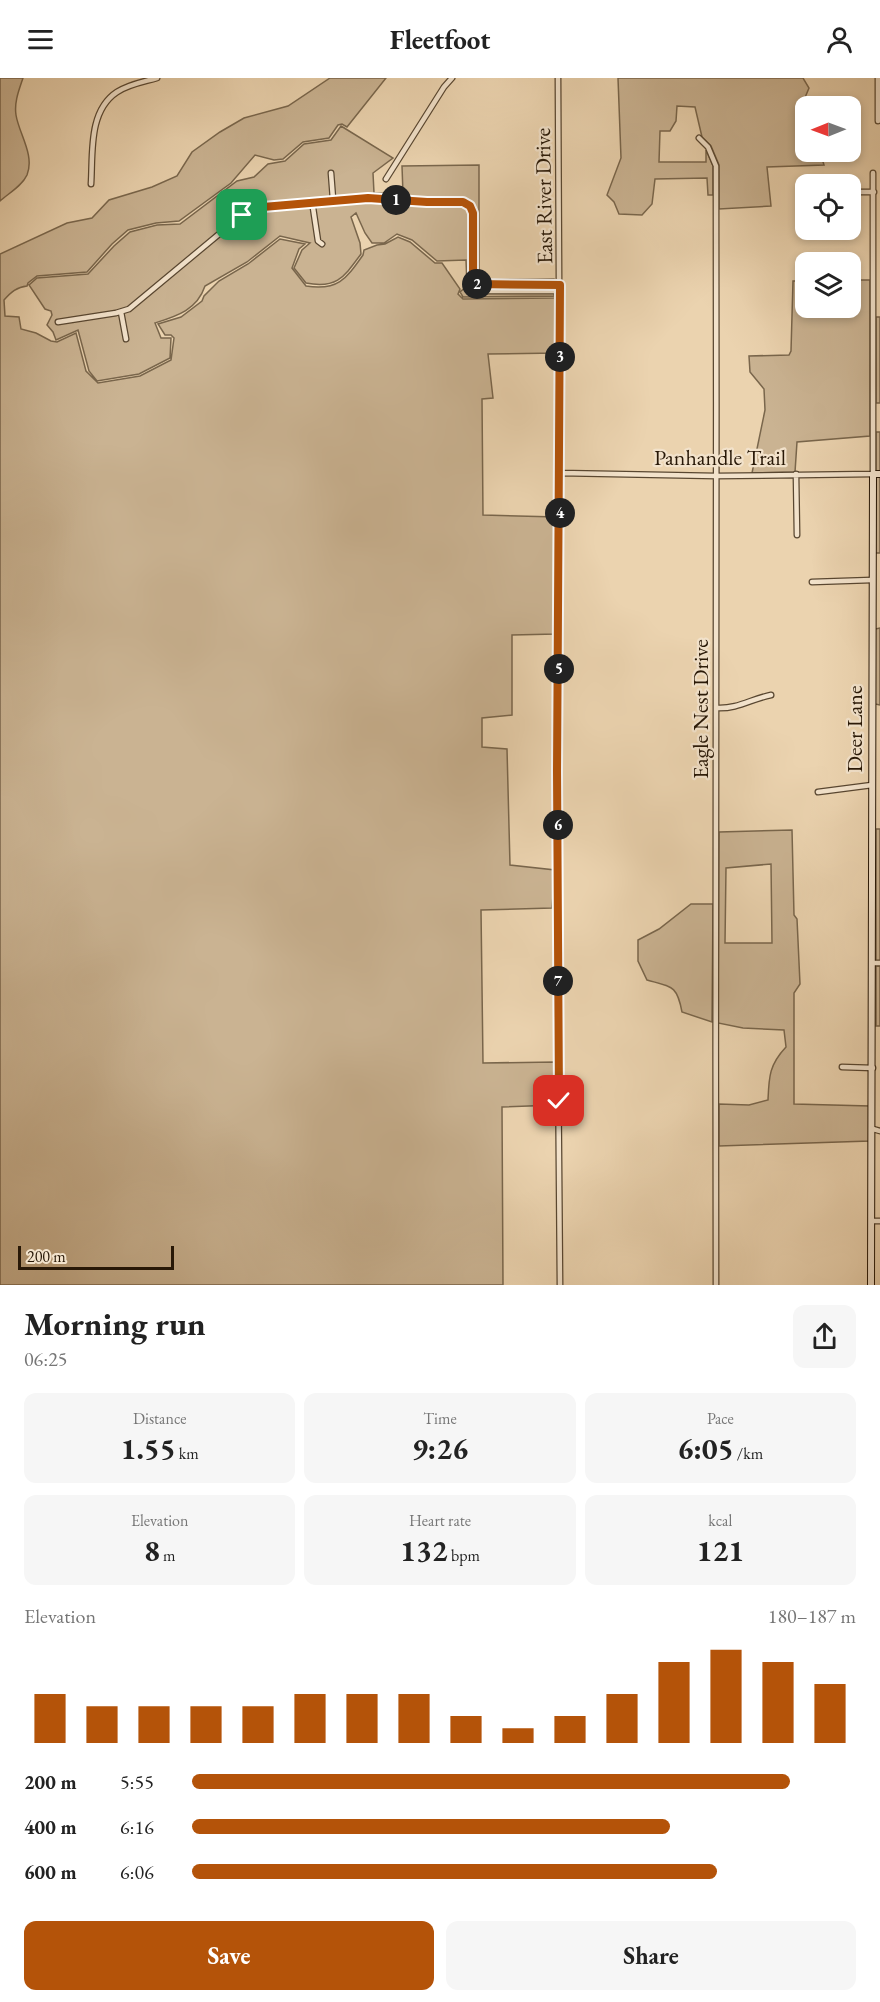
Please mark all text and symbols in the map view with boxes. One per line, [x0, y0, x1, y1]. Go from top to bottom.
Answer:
text: Fleetfoot [390, 22, 490, 57]
icon: menu [24, 23, 57, 56]
icon: person [823, 23, 856, 56]
north arrow [795, 96, 861, 162]
map controls [795, 96, 861, 318]
street label: East River Drive [528, 127, 559, 265]
button: locate [795, 174, 861, 240]
pin: 1 [381, 185, 411, 215]
pin [216, 189, 267, 240]
text: 1 [392, 189, 400, 210]
icon: arrive [225, 198, 258, 231]
button: layers [795, 252, 861, 318]
pin: 2 [462, 269, 492, 299]
text: 2 [473, 273, 481, 294]
pin: 3 [545, 342, 575, 372]
text: 3 [556, 346, 564, 367]
street label: Panhandle Trail [654, 443, 786, 472]
pin: 4 [545, 498, 575, 528]
text: 4 [556, 502, 564, 523]
street label: Eagle Nest Drive [686, 639, 715, 779]
pin: 5 [544, 654, 574, 684]
text: 5 [555, 658, 563, 679]
street label: Deer Lane [840, 685, 869, 773]
pin: 6 [543, 810, 573, 840]
text: 6 [554, 814, 562, 835]
pin: 7 [543, 966, 573, 996]
text: 7 [554, 970, 562, 991]
pin [533, 1075, 584, 1126]
icon: check [542, 1084, 575, 1117]
scale bar [18, 1243, 174, 1270]
text: 200 m [27, 1246, 66, 1267]
text: Morning run [24, 1302, 206, 1345]
button: share [793, 1305, 856, 1368]
text: 06:25 [24, 1346, 67, 1372]
text: Distance [133, 1408, 186, 1429]
text: Time [423, 1408, 457, 1429]
text: Pace [707, 1408, 734, 1429]
text: 1.55 [121, 1429, 176, 1468]
text: 9:26 [412, 1429, 468, 1468]
text: 6:05 [678, 1429, 734, 1468]
text: km [176, 1443, 199, 1464]
text: /km [734, 1443, 763, 1464]
text: Elevation [131, 1510, 188, 1531]
text: Heart rate [409, 1510, 471, 1531]
text: kcal [708, 1510, 732, 1531]
text: 8 [144, 1531, 160, 1570]
text: 132 [400, 1531, 448, 1570]
text: 121 [697, 1531, 744, 1570]
text: m [160, 1545, 175, 1566]
text: bpm [448, 1545, 480, 1566]
text: Elevation [24, 1603, 96, 1629]
text: 180–187 m [768, 1603, 856, 1629]
text: 200 m [24, 1769, 77, 1795]
text: 5:55 [120, 1769, 154, 1795]
text: 400 m [24, 1814, 77, 1840]
text: 6:16 [120, 1814, 154, 1840]
text: 600 m [24, 1859, 77, 1885]
text: 6:06 [120, 1859, 154, 1885]
button: Save [24, 1921, 434, 1990]
button: Share [446, 1921, 856, 1990]

